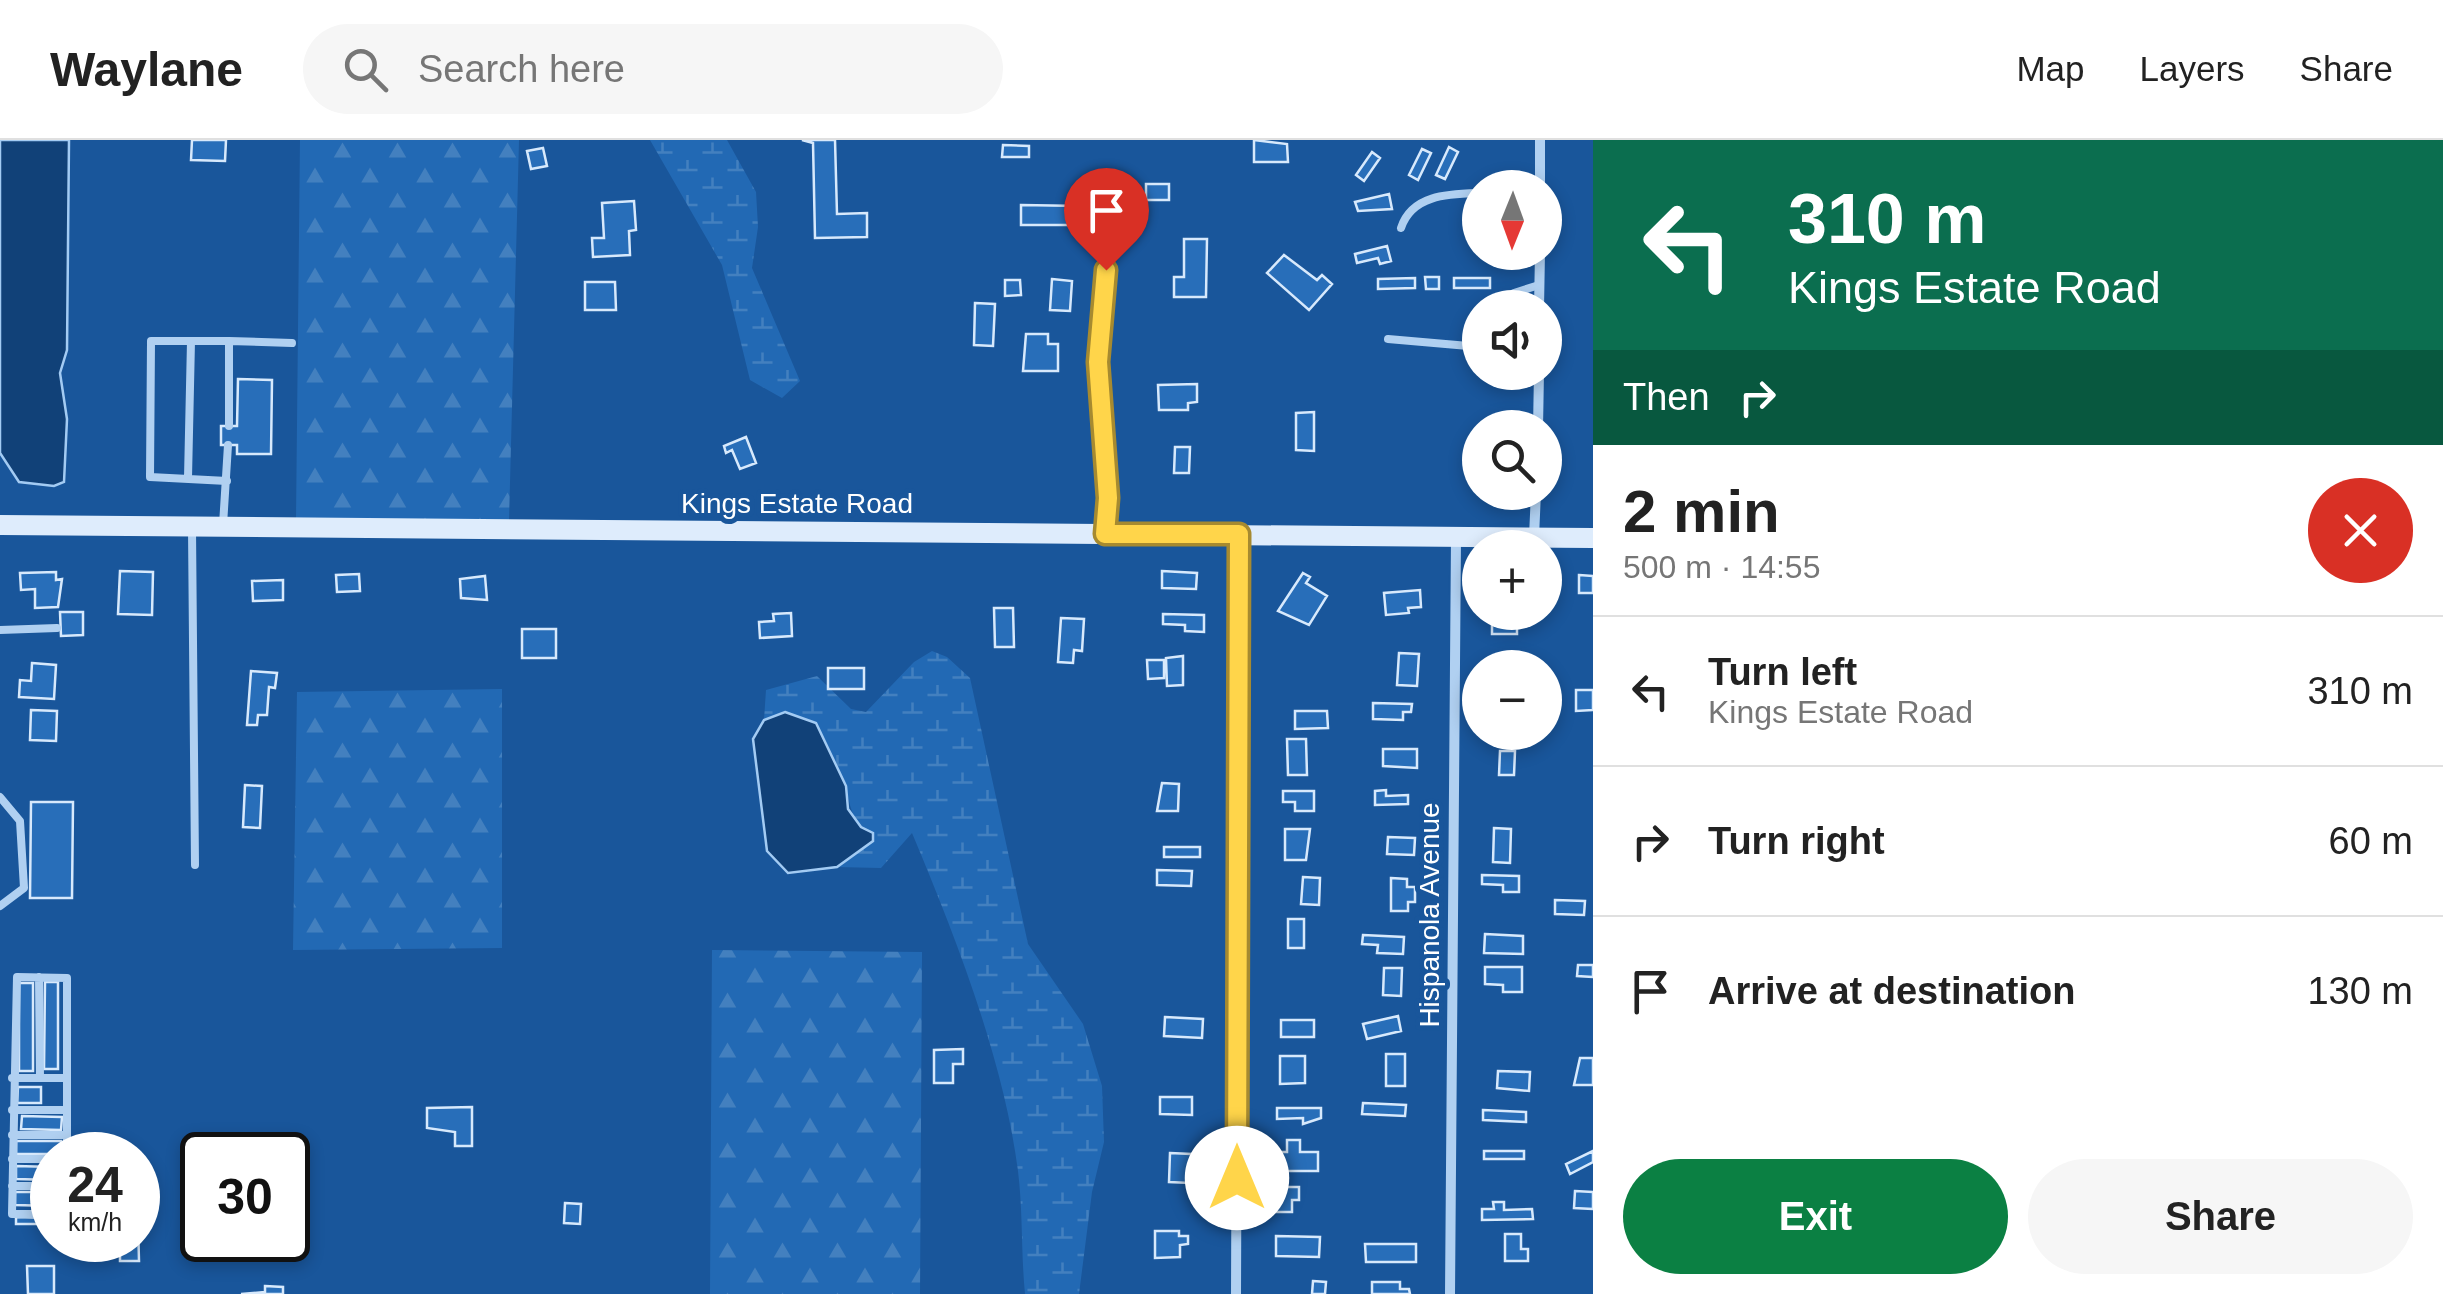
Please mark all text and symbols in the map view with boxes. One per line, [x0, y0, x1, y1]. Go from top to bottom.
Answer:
search box [303, 24, 1003, 114]
icon: search [338, 42, 393, 97]
text: Waylane [50, 43, 243, 96]
text: Search here [418, 48, 625, 90]
text: Map [2016, 49, 2085, 88]
text: Layers [2140, 49, 2245, 88]
text: Share [2300, 49, 2393, 88]
pin [1064, 168, 1149, 271]
north arrow [1462, 170, 1562, 270]
map controls [1462, 170, 1562, 750]
icon: left [1623, 180, 1753, 310]
text: 310 m [1788, 180, 1986, 258]
icon: arrive [1079, 183, 1134, 238]
text: Kings Estate Road [1788, 262, 2161, 313]
button: sound [1462, 290, 1562, 390]
icon: right [1730, 370, 1785, 425]
text: Then [1623, 376, 1710, 418]
button: search [1462, 410, 1562, 510]
text: 2 min [1623, 478, 1780, 545]
button: close [2308, 478, 2413, 583]
street label: Kings Estate Road [681, 488, 913, 519]
button: + [1462, 530, 1562, 630]
text: 500 m · 14:55 [1623, 549, 1820, 585]
button: − [1462, 650, 1562, 750]
text: Turn left [1708, 651, 1857, 693]
icon: left [1623, 664, 1678, 719]
text: 310 m [2307, 670, 2413, 712]
text: Kings Estate Road [1708, 694, 1973, 730]
street label: Hispanola Avenue [1414, 802, 1445, 1028]
icon: right [1623, 814, 1678, 869]
text: Turn right [1708, 820, 1885, 862]
text: 60 m [2329, 820, 2413, 862]
icon: arrive [1623, 964, 1678, 1019]
text: Arrive at destination [1708, 970, 2075, 1012]
text: 130 m [2307, 970, 2413, 1012]
position arrow [1185, 1126, 1289, 1230]
speed limit sign: 30 [180, 1132, 310, 1262]
text: 24 [67, 1157, 123, 1213]
button: Exit [1623, 1159, 2008, 1274]
button: Share [2028, 1159, 2413, 1274]
text: km/h [68, 1208, 122, 1236]

